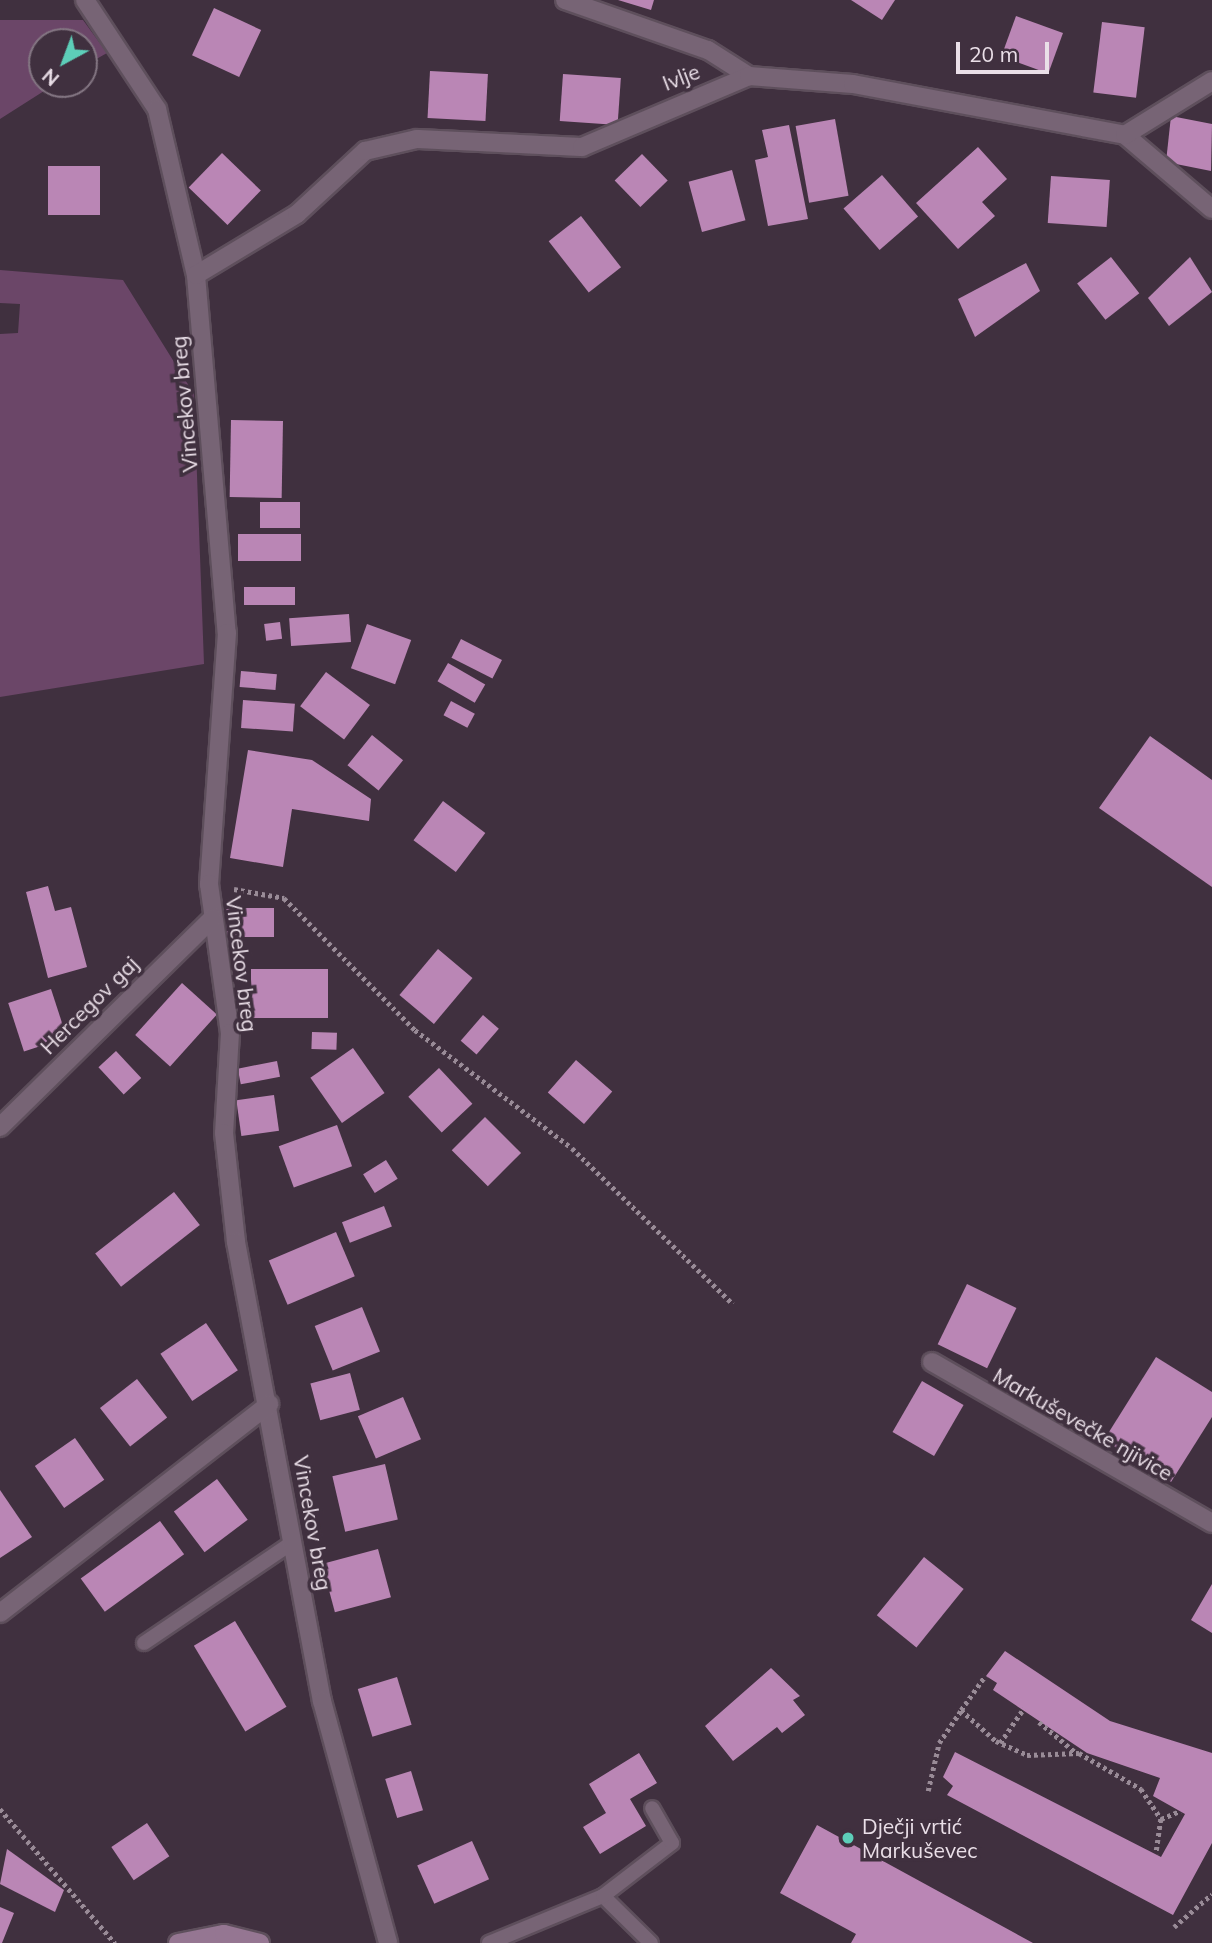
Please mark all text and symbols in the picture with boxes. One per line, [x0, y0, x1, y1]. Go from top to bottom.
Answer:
north arrow [28, 28, 98, 98]
scale bar [960, 28, 1053, 72]
text: 20 m [969, 41, 1018, 67]
street label: Ivlje [659, 58, 703, 96]
text: N [37, 64, 64, 91]
street label: Vincekov breg [165, 335, 203, 473]
street label: Vincekov breg [221, 895, 263, 1033]
street label: Hercegov gaj [35, 951, 143, 1059]
street label: Markuševečke njivice [989, 1362, 1177, 1486]
street label: Vincekov breg [289, 1453, 337, 1593]
place label: Dječji vrtić Markuševec [862, 1813, 978, 1863]
marker: Dječji vrtić Markuševec [840, 1830, 856, 1846]

